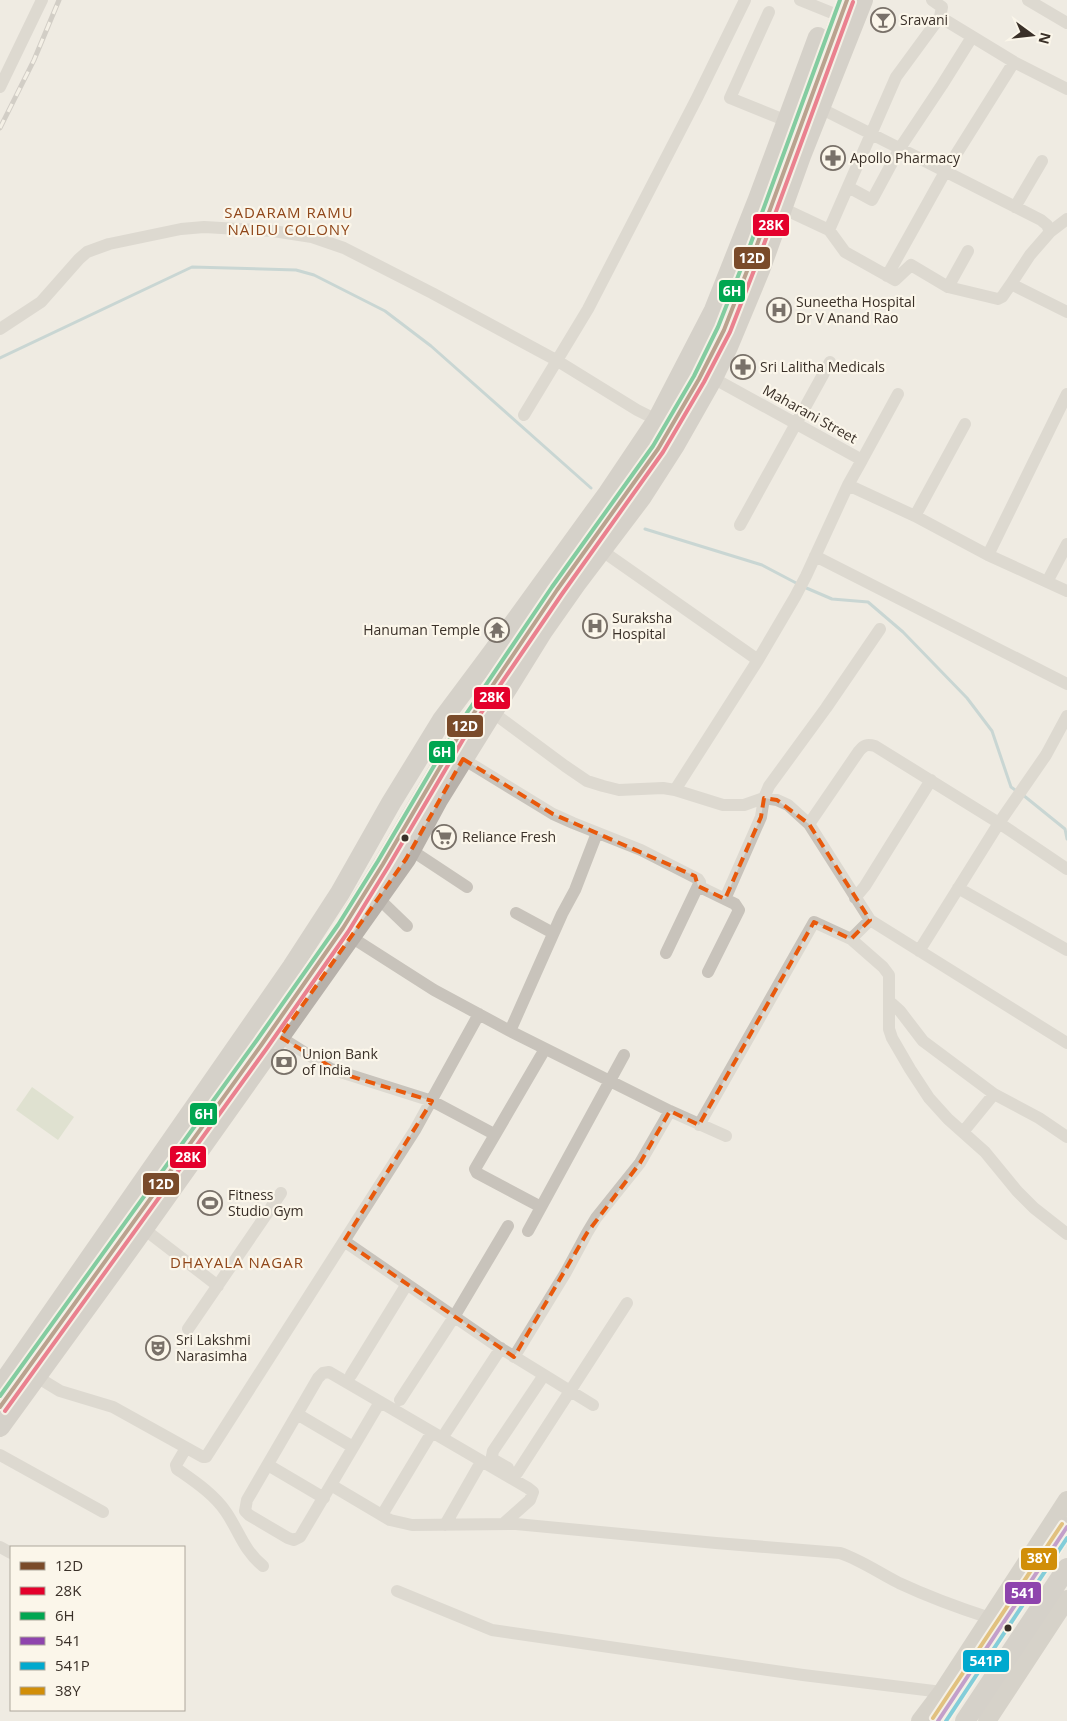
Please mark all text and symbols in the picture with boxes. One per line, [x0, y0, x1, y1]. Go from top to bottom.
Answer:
bar icon: Sravani [870, 7, 896, 33]
place label: Sravani [900, 10, 948, 29]
north arrow [1007, 10, 1057, 60]
text: N [1034, 31, 1056, 46]
pharmacy icon: Apollo Pharmacy [820, 145, 846, 171]
place label: Apollo Pharmacy [850, 148, 961, 167]
district label: SADARAM RAMU NAIDU COLONY [224, 202, 354, 239]
line badge: 28K [752, 213, 790, 237]
text: 28K [758, 215, 784, 234]
line badge: 12D [733, 246, 771, 270]
text: 12D [739, 248, 765, 267]
line badge: 6H [718, 279, 746, 303]
text: 6H [723, 281, 741, 300]
place label: Suneetha Hospital Dr V Anand Rao [796, 292, 915, 327]
hospital icon: Suneetha Hospital Dr V Anand Rao [766, 297, 792, 323]
pharmacy icon: Sri Lalitha Medicals [730, 354, 756, 380]
place label: Sri Lalitha Medicals [760, 357, 885, 376]
street label: Maharani Street [760, 380, 861, 447]
place label: Suraksha Hospital [612, 608, 672, 643]
hospital icon: Suraksha Hospital [582, 613, 608, 639]
temple icon: Hanuman Temple [484, 617, 510, 643]
place label: Hanuman Temple [363, 620, 480, 639]
line badge: 28K [473, 686, 511, 710]
text: 28K [479, 687, 505, 706]
line badge: 12D [446, 714, 484, 738]
text: 12D [452, 716, 478, 735]
line badge: 6H [428, 740, 456, 764]
text: 6H [433, 742, 451, 761]
supermarket icon: Reliance Fresh [431, 824, 457, 850]
place label: Reliance Fresh [462, 827, 556, 846]
unlabelled marker [400, 833, 410, 843]
place label: Union Bank of India [302, 1044, 378, 1079]
bank icon: Union Bank of India [271, 1049, 297, 1075]
line badge: 6H [189, 1102, 218, 1126]
text: 6H [195, 1104, 213, 1123]
line badge: 28K [169, 1145, 207, 1169]
text: 28K [175, 1147, 201, 1166]
line badge: 12D [142, 1172, 180, 1196]
text: 12D [148, 1174, 174, 1193]
place label: Fitness Studio Gym [228, 1185, 304, 1220]
sports icon: Fitness Studio Gym [197, 1190, 223, 1216]
district label: DHAYALA NAGAR [170, 1252, 304, 1272]
place label: Sri Lakshmi Narasimha [176, 1330, 251, 1365]
theatre icon: Sri Lakshmi Narasimha [145, 1335, 171, 1361]
legend [10, 1546, 185, 1711]
line badge: 38Y [1020, 1547, 1058, 1571]
text: 38Y [1027, 1548, 1052, 1567]
text: 12D [55, 1555, 83, 1575]
text: 28K [55, 1580, 82, 1600]
line badge: 541 [1004, 1581, 1042, 1605]
text: 541 [1011, 1583, 1035, 1602]
text: 6H [55, 1605, 75, 1625]
unlabelled marker [1003, 1623, 1013, 1633]
text: 541 [55, 1630, 81, 1650]
line badge: 541P [962, 1649, 1010, 1673]
text: 541P [970, 1651, 1003, 1670]
text: 541P [55, 1655, 90, 1675]
text: 38Y [55, 1680, 81, 1700]

